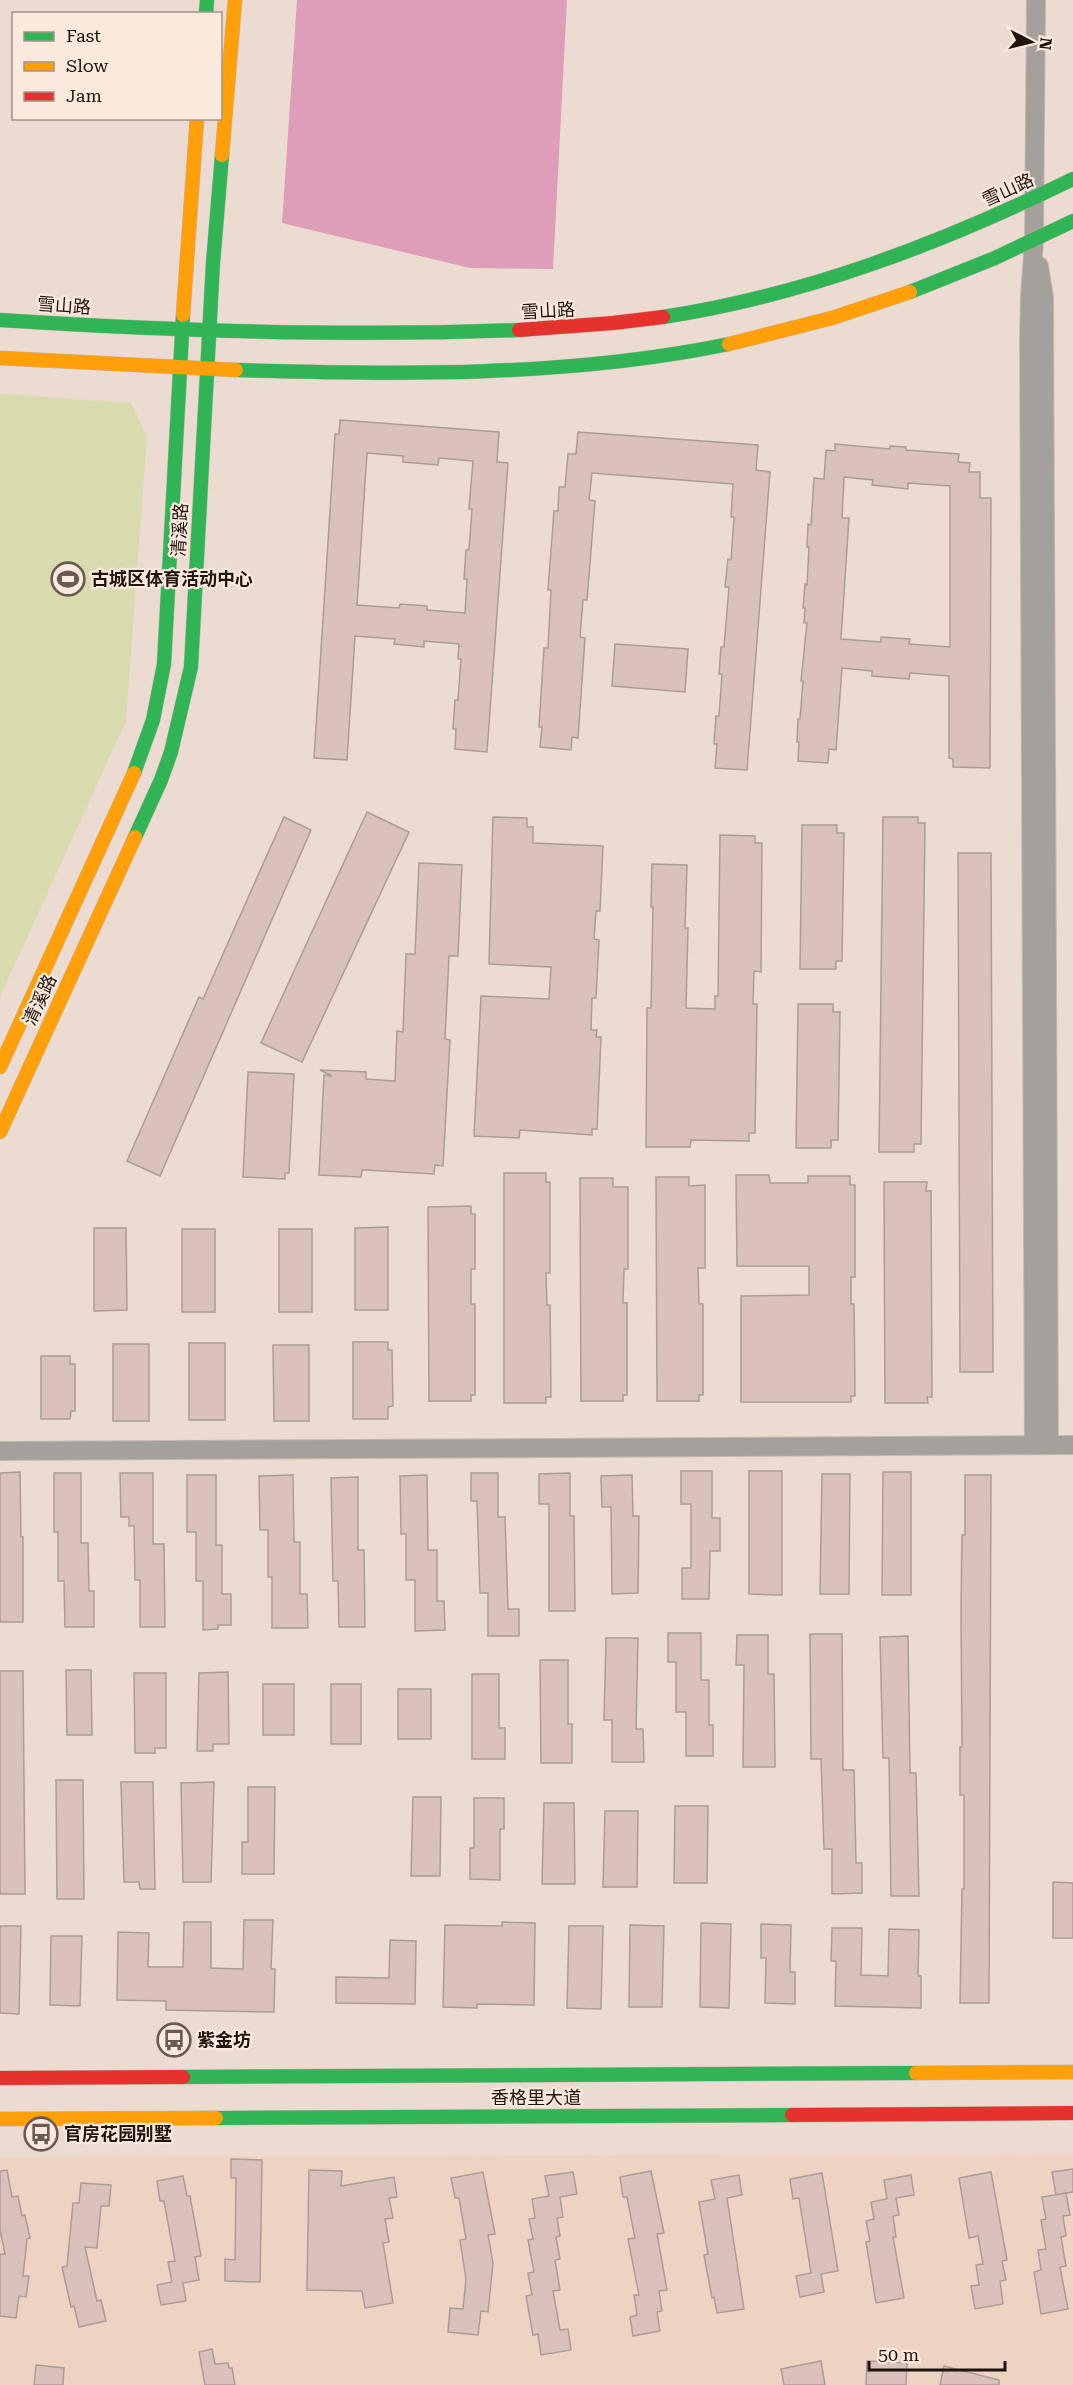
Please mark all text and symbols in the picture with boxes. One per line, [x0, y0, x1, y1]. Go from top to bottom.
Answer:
legend [12, 12, 222, 120]
north arrow [1001, 12, 1061, 72]
text: Fast [66, 25, 101, 46]
text: N [1035, 36, 1056, 51]
text: Slow [66, 55, 108, 76]
text: Jam [66, 85, 102, 106]
street label: 雪山路 [979, 169, 1037, 210]
street label: 雪山路 [36, 293, 92, 318]
street label: 雪山路 [520, 299, 575, 322]
street label: 清溪路 [168, 502, 191, 557]
sports icon: 古城区体育活动中心 [50, 561, 86, 597]
place label: 古城区体育活动中心 [91, 568, 253, 589]
street label: 清溪路 [19, 971, 60, 1029]
bus stop icon: 紫金坊 [156, 2022, 192, 2058]
place label: 紫金坊 [197, 2029, 251, 2050]
street label: 香格里大道 [491, 2087, 581, 2108]
bus stop icon: 官房花园别墅 [23, 2116, 59, 2152]
place label: 官房花园别墅 [64, 2123, 172, 2144]
scale bar [869, 2334, 1006, 2372]
text: 50 m [878, 2344, 919, 2365]

